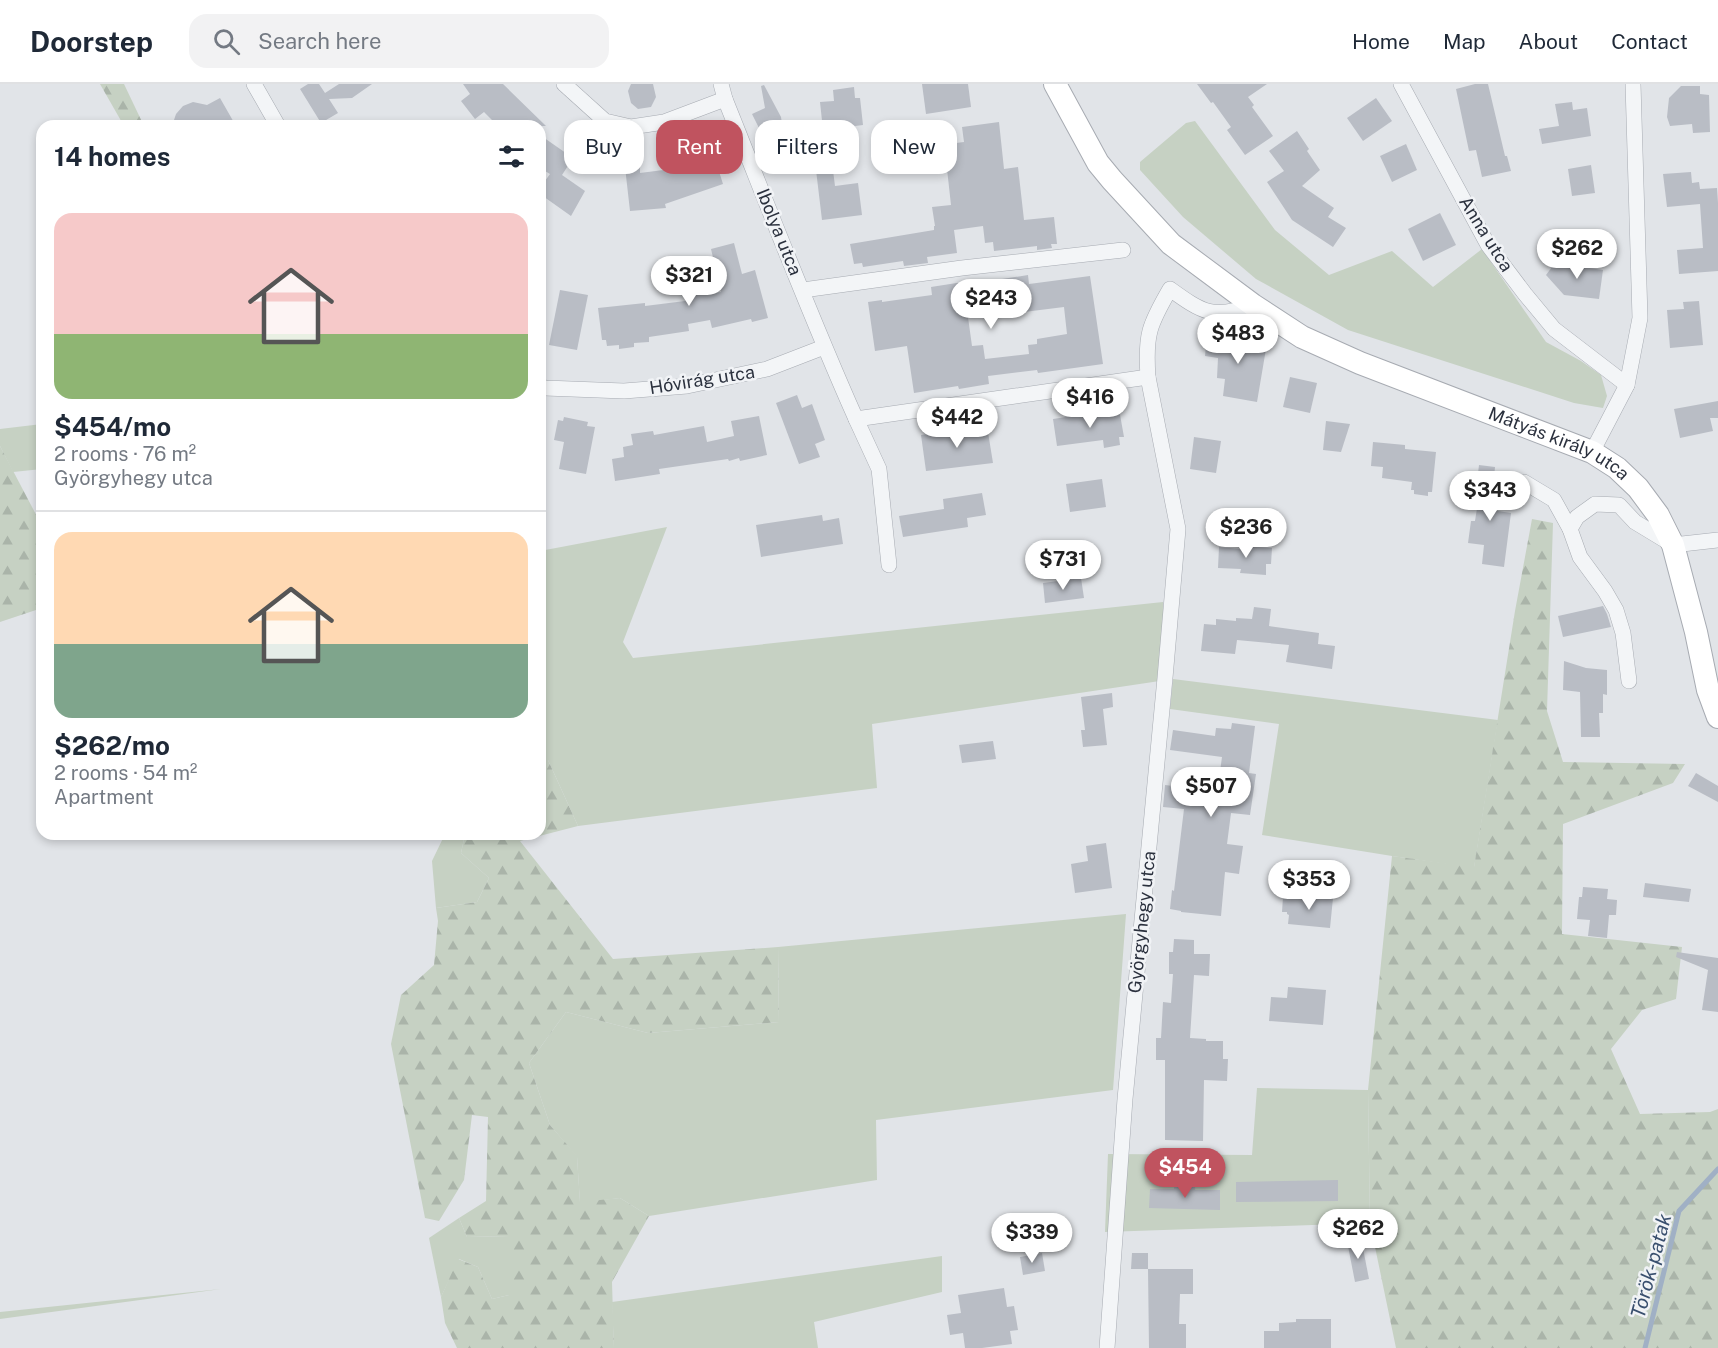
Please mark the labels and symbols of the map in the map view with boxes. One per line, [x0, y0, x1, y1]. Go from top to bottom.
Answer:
street label: Ibolya utca [753, 185, 806, 278]
street label: Anna utca [1455, 192, 1518, 275]
pin: $262 [1541, 229, 1613, 280]
pin: $321 [653, 256, 725, 307]
pin: $243 [955, 279, 1027, 330]
pin: $483 [1202, 314, 1274, 365]
street label: Hóvirág utca [648, 361, 756, 398]
pin: $416 [1054, 378, 1126, 429]
pin: $442 [921, 398, 993, 449]
street label: Mátyás király utca [1486, 402, 1634, 484]
pin: $343 [1454, 471, 1526, 522]
pin: $236 [1210, 508, 1282, 559]
pin: $731 [1027, 540, 1099, 591]
pin: $507 [1175, 767, 1247, 818]
street label: Györgyhegy utca [1124, 850, 1159, 994]
pin: $353 [1273, 860, 1345, 911]
pin: $454 [1149, 1148, 1221, 1199]
pin: $262 [1322, 1209, 1394, 1260]
water label: Török-patak [1626, 1211, 1677, 1321]
pin: $339 [996, 1213, 1068, 1264]

